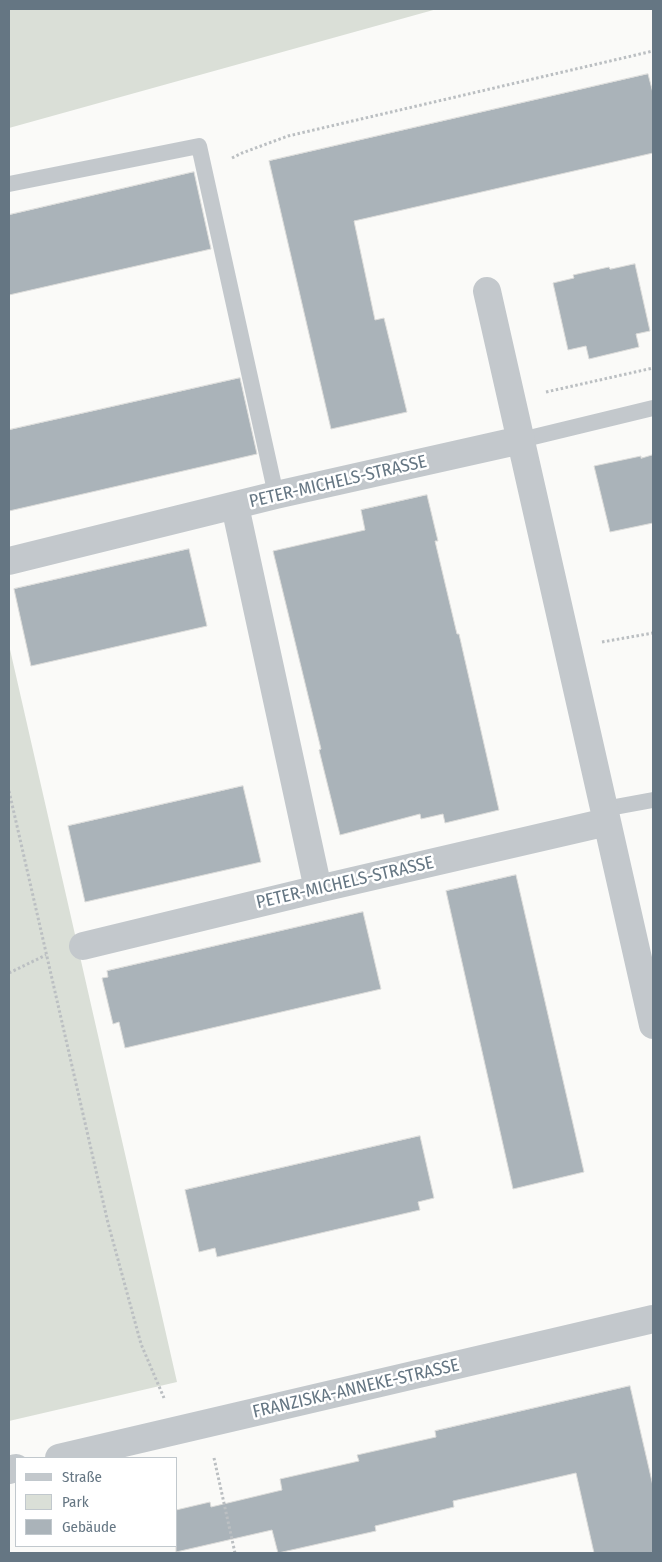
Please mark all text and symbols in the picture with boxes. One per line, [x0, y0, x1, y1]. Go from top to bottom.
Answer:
street label: PETER-MICHELS-STRASSE [247, 451, 429, 513]
street label: PETER-MICHELS-STRASSE [254, 852, 436, 914]
street label: FRANZISKA-ANNEKE-STRASSE [251, 1355, 461, 1423]
legend [15, 1457, 178, 1547]
text: Straße [62, 1468, 102, 1486]
text: Park [62, 1493, 89, 1511]
text: Gebäude [62, 1518, 117, 1536]

